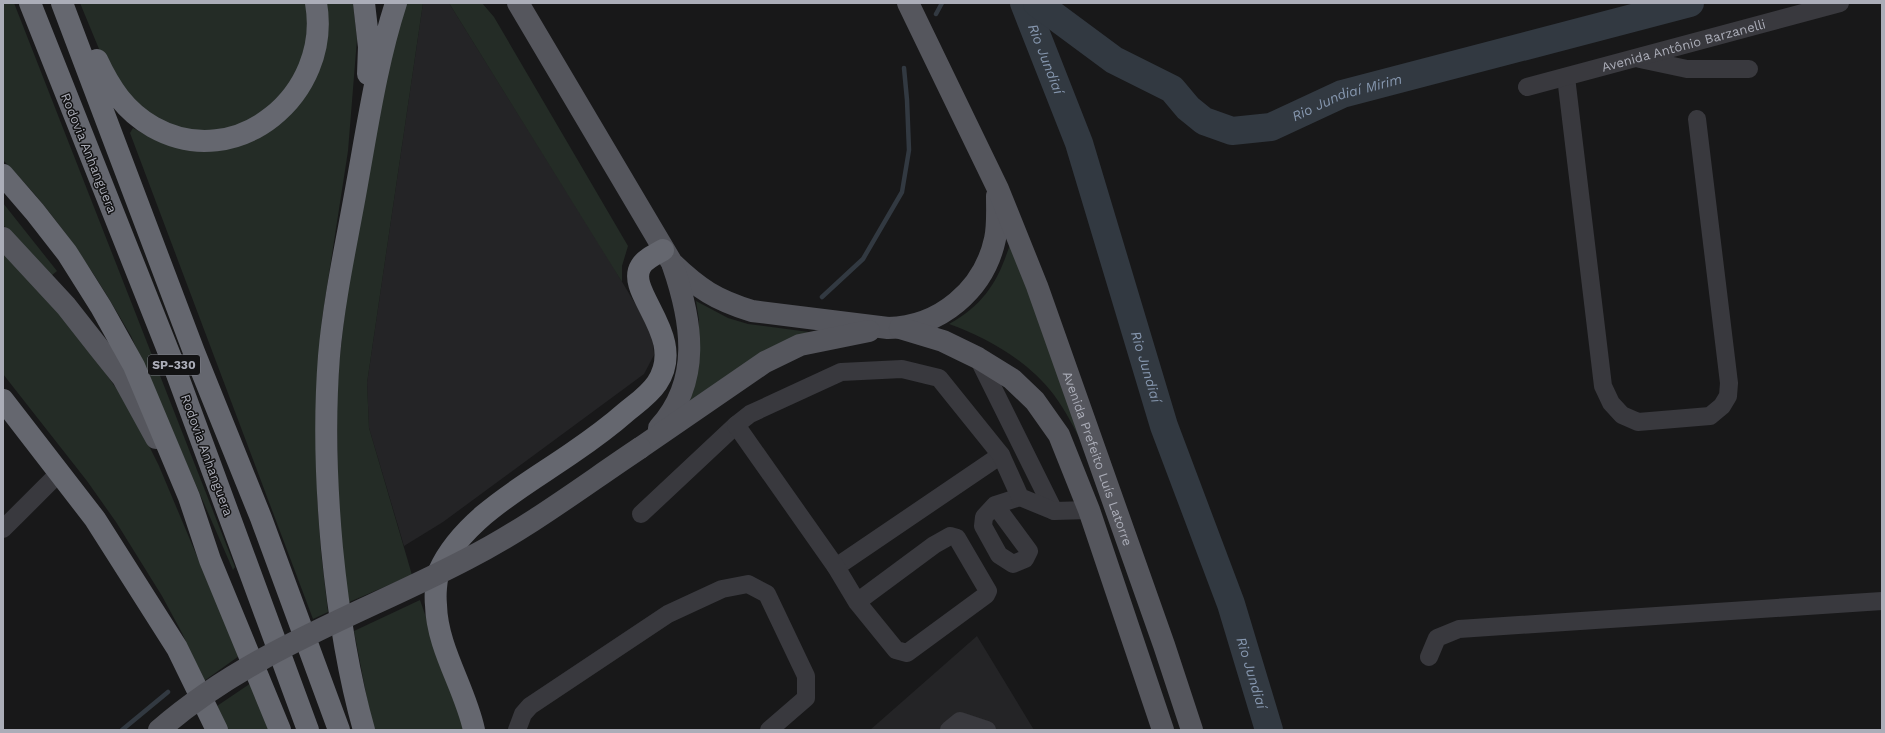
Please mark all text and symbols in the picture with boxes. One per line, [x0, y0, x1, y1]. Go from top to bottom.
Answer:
street label: Avenida Antônio Barzanelli [1600, 16, 1767, 74]
water label: Rio Jundiaí [1025, 21, 1068, 98]
water label: Rio Jundiaí Mirim [1289, 71, 1404, 124]
street label: Rodovia Anhanguera [58, 91, 120, 216]
water label: Rio Jundiaí [1128, 329, 1165, 407]
road number: SP-330 [148, 355, 200, 375]
street label: Avenida Prefeito Luís Latorre [1060, 369, 1136, 548]
street label: Rodovia Anhanguera [178, 392, 236, 518]
water label: Rio Jundiaí [1233, 635, 1271, 713]

